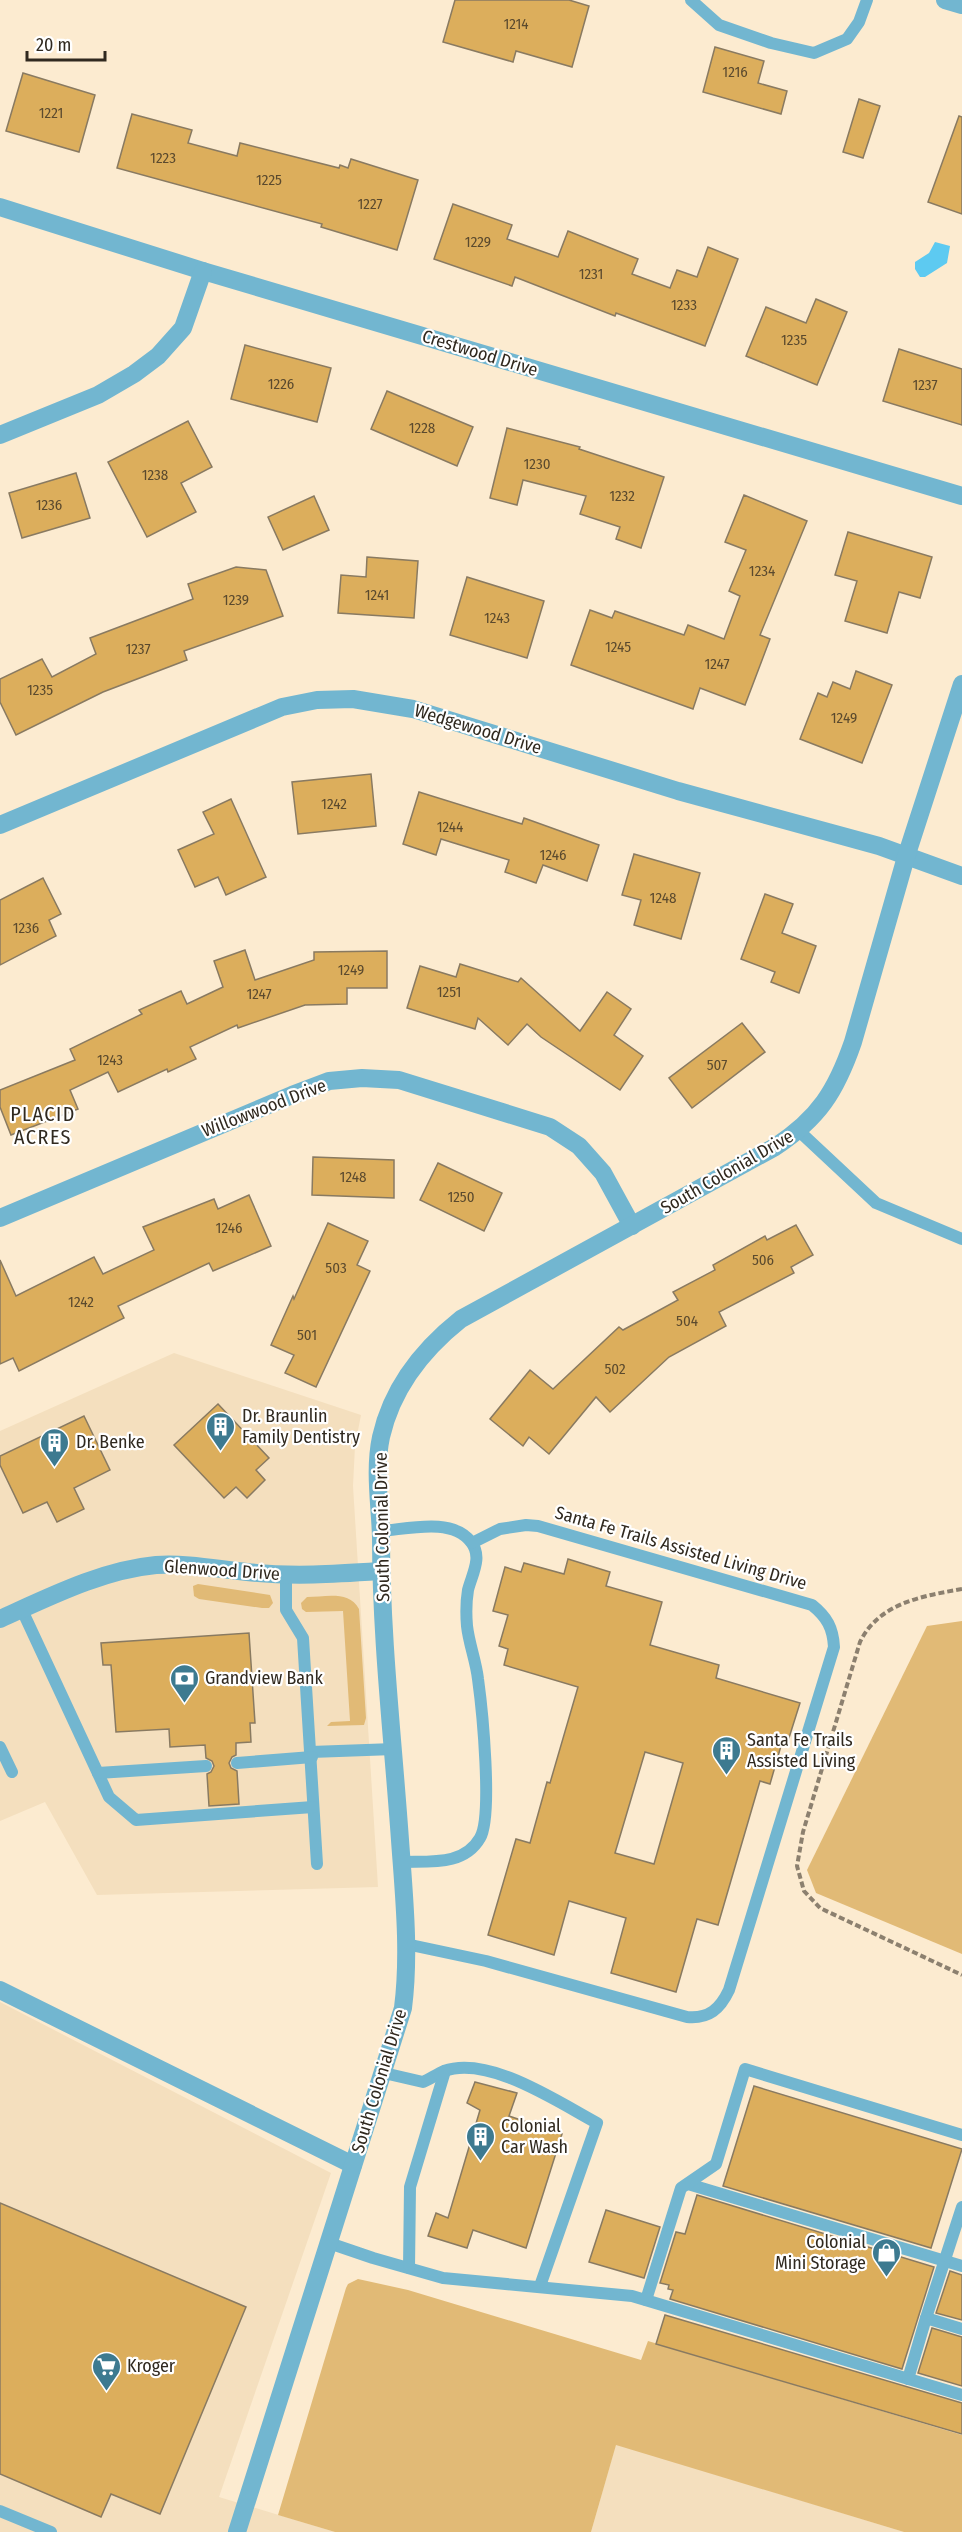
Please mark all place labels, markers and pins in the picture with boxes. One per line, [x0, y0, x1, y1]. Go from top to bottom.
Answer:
place label: Dr. Braunlin Family Dentistry [242, 1405, 360, 1448]
building icon: Dr. Braunlin Family Dentistry [205, 1410, 237, 1452]
building icon: Dr. Benke [39, 1426, 71, 1468]
place label: Dr. Benke [76, 1431, 145, 1453]
bank icon: Grandview Bank [168, 1662, 200, 1704]
place label: Grandview Bank [205, 1667, 324, 1689]
place label: Santa Fe Trails Assisted Living [747, 1729, 856, 1772]
building icon: Santa Fe Trails Assisted Living [710, 1734, 742, 1776]
place label: Colonial Car Wash [501, 2115, 568, 2158]
building icon: Colonial Car Wash [464, 2120, 496, 2162]
place label: Colonial Mini Storage [775, 2231, 866, 2274]
shop icon: Colonial Mini Storage [871, 2236, 903, 2278]
supermarket icon: Kroger [90, 2350, 122, 2392]
place label: Kroger [127, 2355, 176, 2377]

